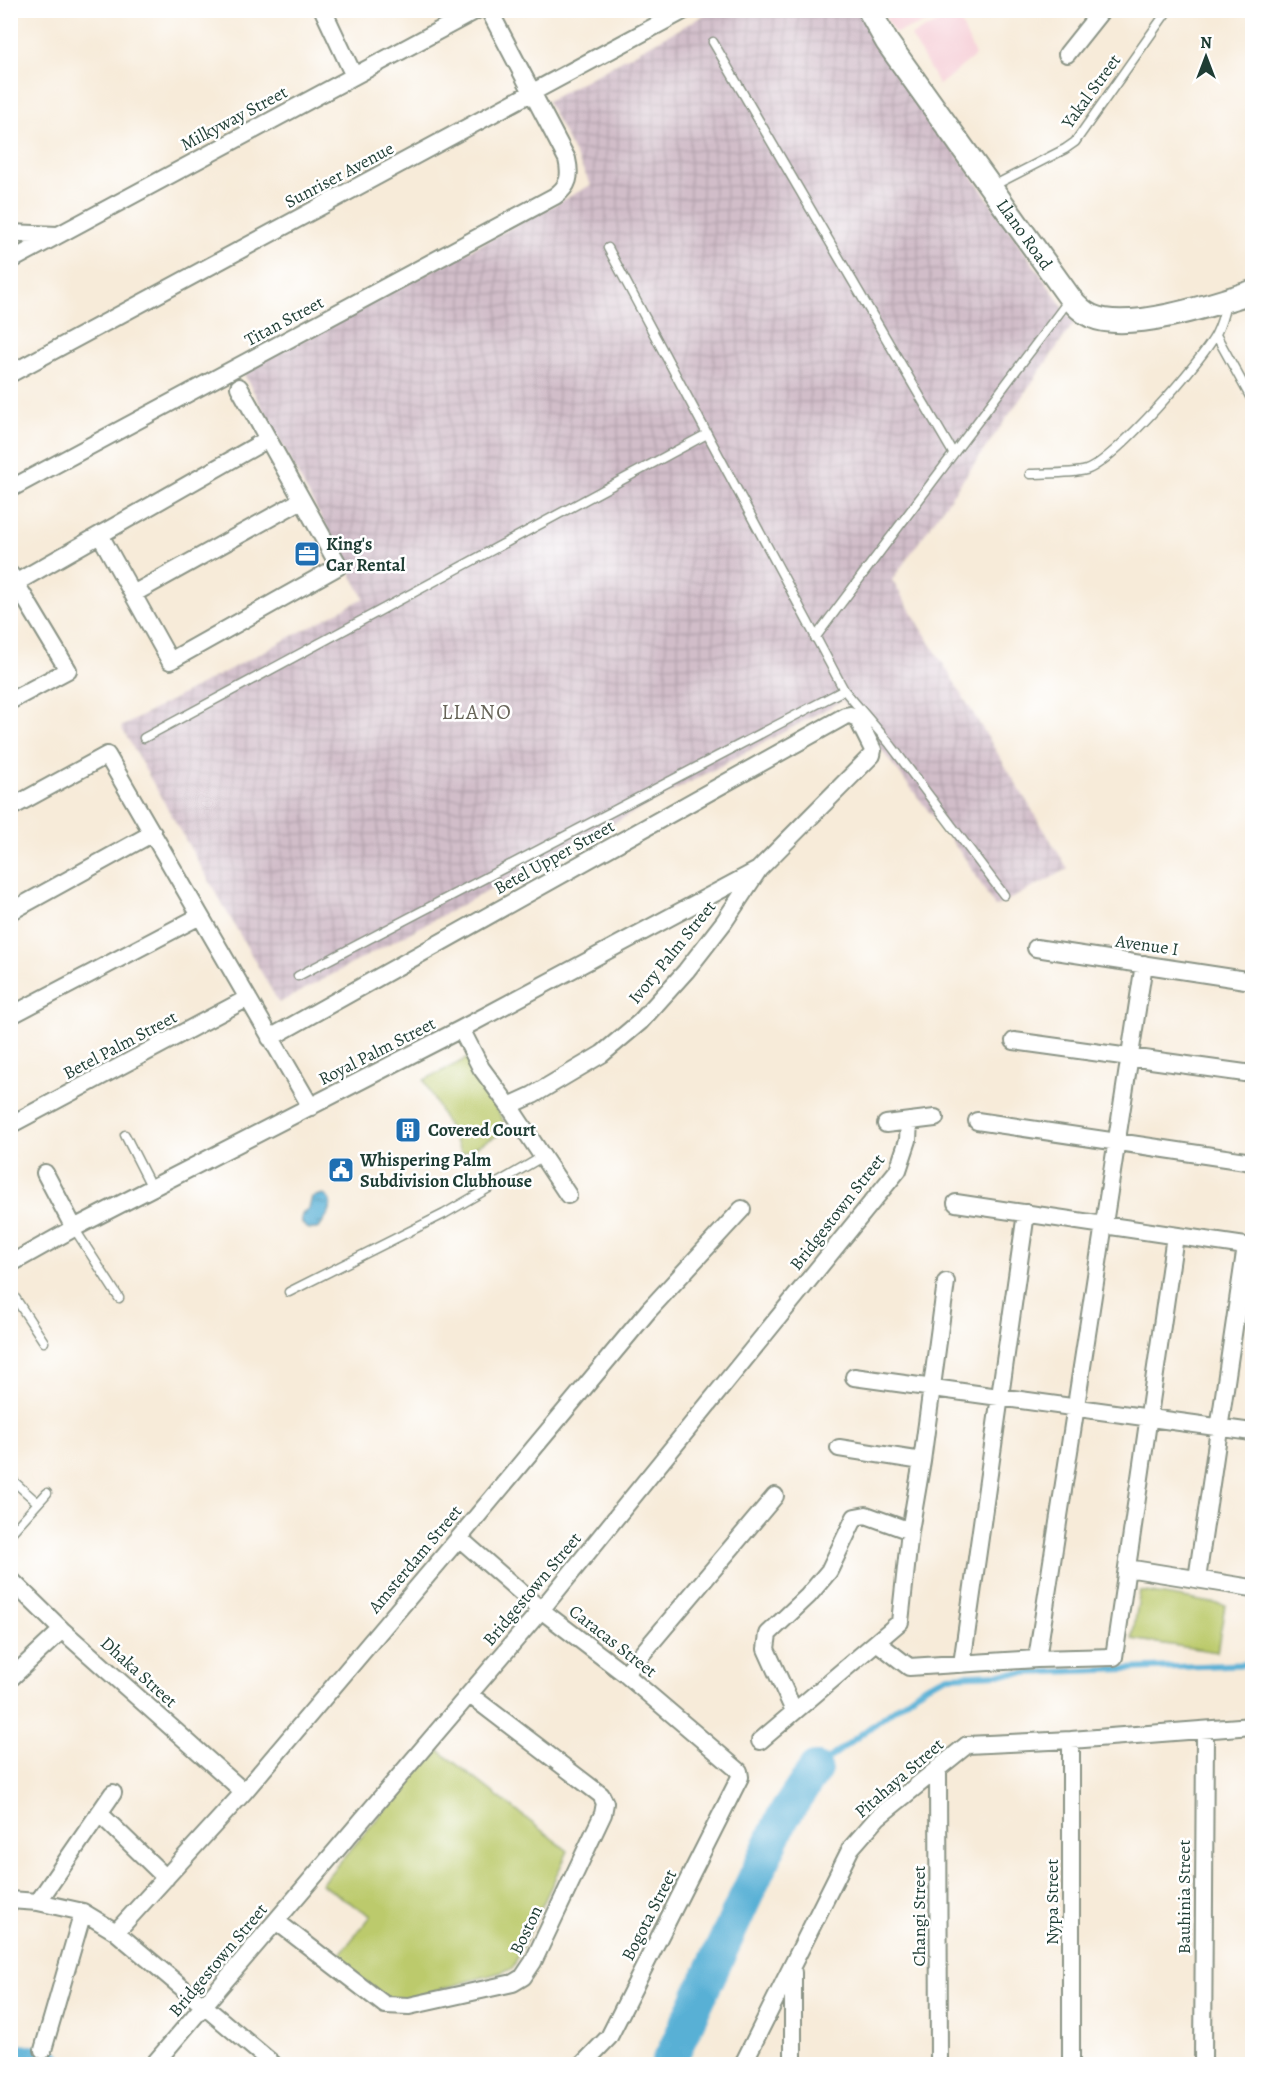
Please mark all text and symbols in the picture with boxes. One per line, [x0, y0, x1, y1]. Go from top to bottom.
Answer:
north arrow [1176, 27, 1236, 87]
text: N [1200, 32, 1212, 54]
street label: Yakal Street [1055, 49, 1126, 134]
street label: Milkyway Street [176, 80, 292, 156]
street label: Sunriser Avenue [280, 136, 398, 214]
street label: Llano Road [991, 194, 1058, 275]
street label: Titan Street [240, 290, 328, 352]
place label: King's Car Rental [326, 532, 405, 577]
office icon: King's Car Rental [292, 539, 322, 569]
district label: LLANO [442, 698, 512, 726]
street label: Betel Upper Street [489, 814, 619, 900]
street label: Ivory Palm Street [623, 895, 721, 1009]
street label: Avenue I [1113, 929, 1180, 961]
street label: Betel Palm Street [59, 1005, 181, 1085]
street label: Royal Palm Street [314, 1011, 440, 1091]
building icon: Covered Court [393, 1115, 423, 1145]
place label: Covered Court [428, 1118, 536, 1142]
place label: Whispering Palm Subdivision Clubhouse [359, 1148, 532, 1193]
street label: Bridgestown Street [784, 1149, 890, 1275]
public building icon: Whispering Palm Subdivision Clubhouse [326, 1155, 356, 1185]
street label: Amsterdam Street [362, 1500, 467, 1619]
street label: Bridgestown Street [477, 1527, 587, 1651]
street label: Caracas Street [564, 1599, 662, 1683]
street label: Dhaka Street [95, 1631, 183, 1713]
street label: Pitahaya Street [849, 1733, 949, 1823]
street label: Bauhinia Street [1172, 1840, 1196, 1954]
street label: Nypa Street [1040, 1859, 1064, 1945]
street label: Bogota Street [616, 1865, 682, 1965]
street label: Changi Street [907, 1865, 931, 1967]
street label: Bridgestown Street [163, 1898, 273, 2022]
street label: Boston [504, 1901, 548, 1958]

